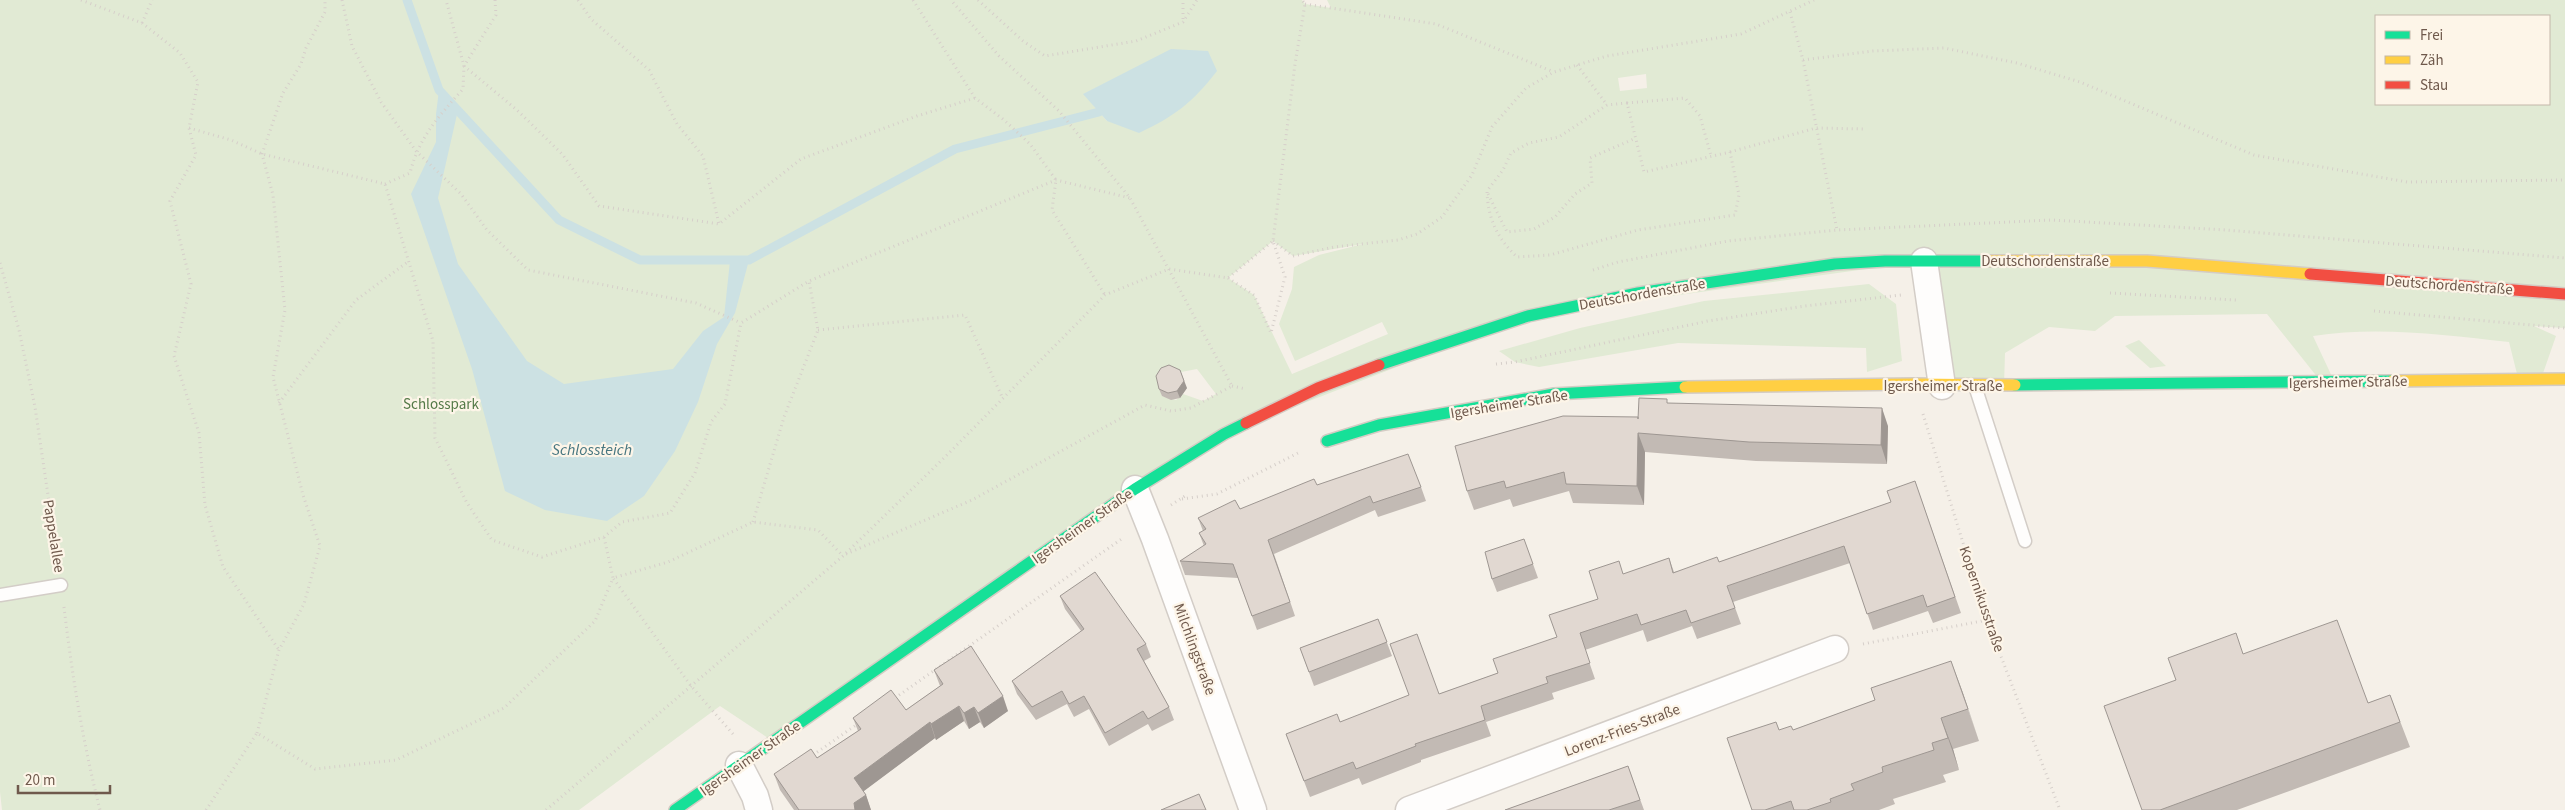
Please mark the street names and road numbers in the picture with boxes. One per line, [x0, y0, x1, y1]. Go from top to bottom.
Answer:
street label: Deutschordenstraße [1981, 251, 2109, 272]
street label: Deutschordenstraße [2385, 271, 2513, 300]
street label: Deutschordenstraße [1577, 273, 1707, 316]
street label: Igersheimer Straße [2288, 371, 2408, 394]
street label: Igersheimer Straße [1884, 376, 2002, 397]
street label: Igersheimer Straße [1449, 385, 1569, 424]
street label: Igersheimer Straße [1028, 484, 1137, 569]
street label: Pappelallee [37, 498, 70, 574]
street label: Kopernikusstraße [1954, 543, 2009, 655]
street label: Milchlingstraße [1168, 600, 1221, 698]
street label: Lorenz-Fries-Straße [1561, 699, 1683, 762]
street label: Igersheimer Straße [696, 716, 805, 801]

